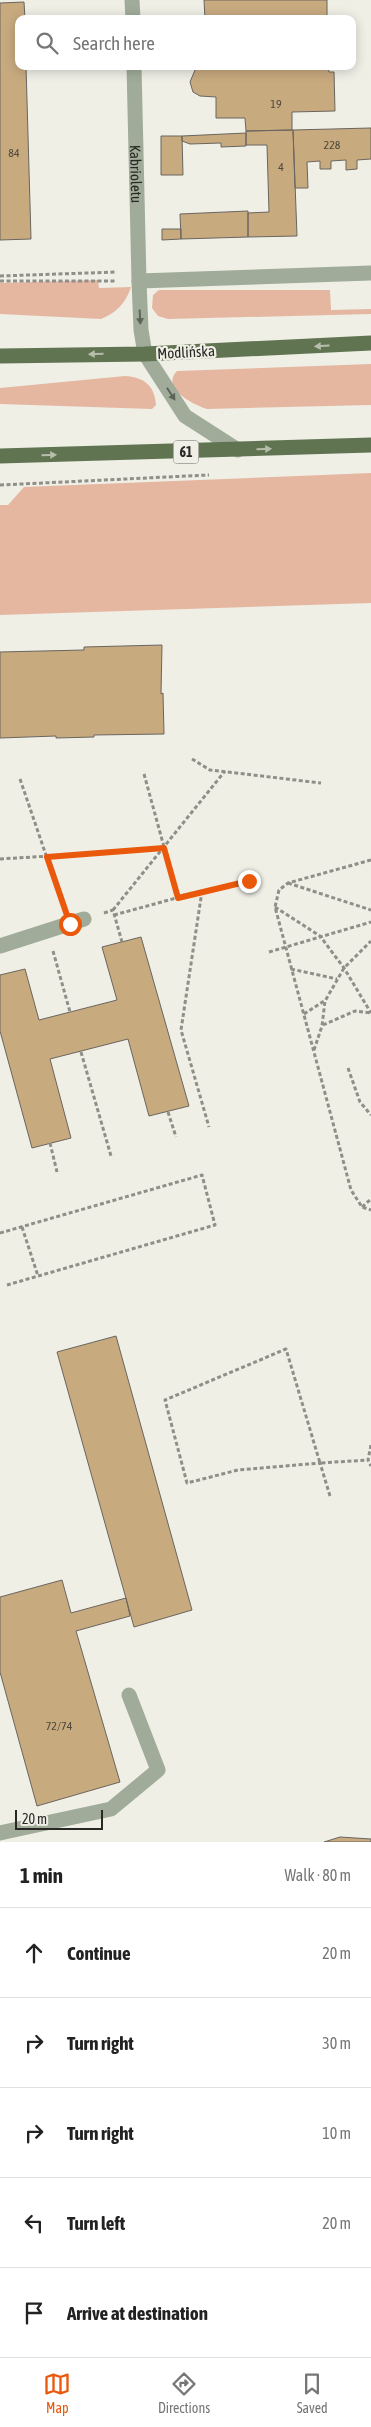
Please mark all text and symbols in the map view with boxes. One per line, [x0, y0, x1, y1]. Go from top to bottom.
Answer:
search box [15, 15, 356, 70]
icon: search [33, 29, 61, 57]
text: Search here [73, 32, 155, 54]
house number: 19 [270, 97, 282, 111]
house number: 228 [324, 138, 341, 152]
street label: Kabrioletu [127, 145, 146, 203]
house number: 84 [8, 146, 20, 160]
house number: 4 [278, 160, 284, 174]
one-way arrow [136, 310, 144, 326]
street label: Modlińska [157, 342, 215, 362]
one-way arrow [314, 342, 330, 350]
one-way arrow [88, 351, 104, 359]
one-way arrow [167, 388, 176, 401]
road number: 61 [174, 441, 198, 464]
one-way arrow [256, 445, 272, 453]
one-way arrow [41, 451, 57, 459]
route end [238, 870, 261, 893]
route start [59, 913, 82, 936]
house number: 72/74 [46, 1719, 73, 1733]
scale bar [15, 1807, 102, 1830]
text: 20 m [22, 1811, 47, 1827]
text: 1 min [20, 1863, 63, 1887]
text: Walk · 80 m [285, 1866, 351, 1884]
icon: ahead [20, 1939, 48, 1967]
text: Continue [67, 1942, 131, 1964]
text: 20 m [322, 1944, 351, 1962]
icon: right [20, 2029, 48, 2057]
text: Turn right [67, 2032, 134, 2054]
text: 30 m [322, 2034, 351, 2052]
icon: right [20, 2119, 48, 2147]
text: Turn right [67, 2122, 134, 2144]
text: 10 m [322, 2124, 351, 2142]
icon: left [20, 2209, 48, 2237]
text: Turn left [67, 2212, 125, 2234]
text: 20 m [322, 2214, 351, 2232]
icon: arrive [20, 2299, 48, 2327]
text: Arrive at destination [67, 2302, 208, 2324]
tab: Map [43, 2370, 71, 2416]
tab: Directions [158, 2370, 210, 2416]
tab: Saved [297, 2370, 328, 2416]

